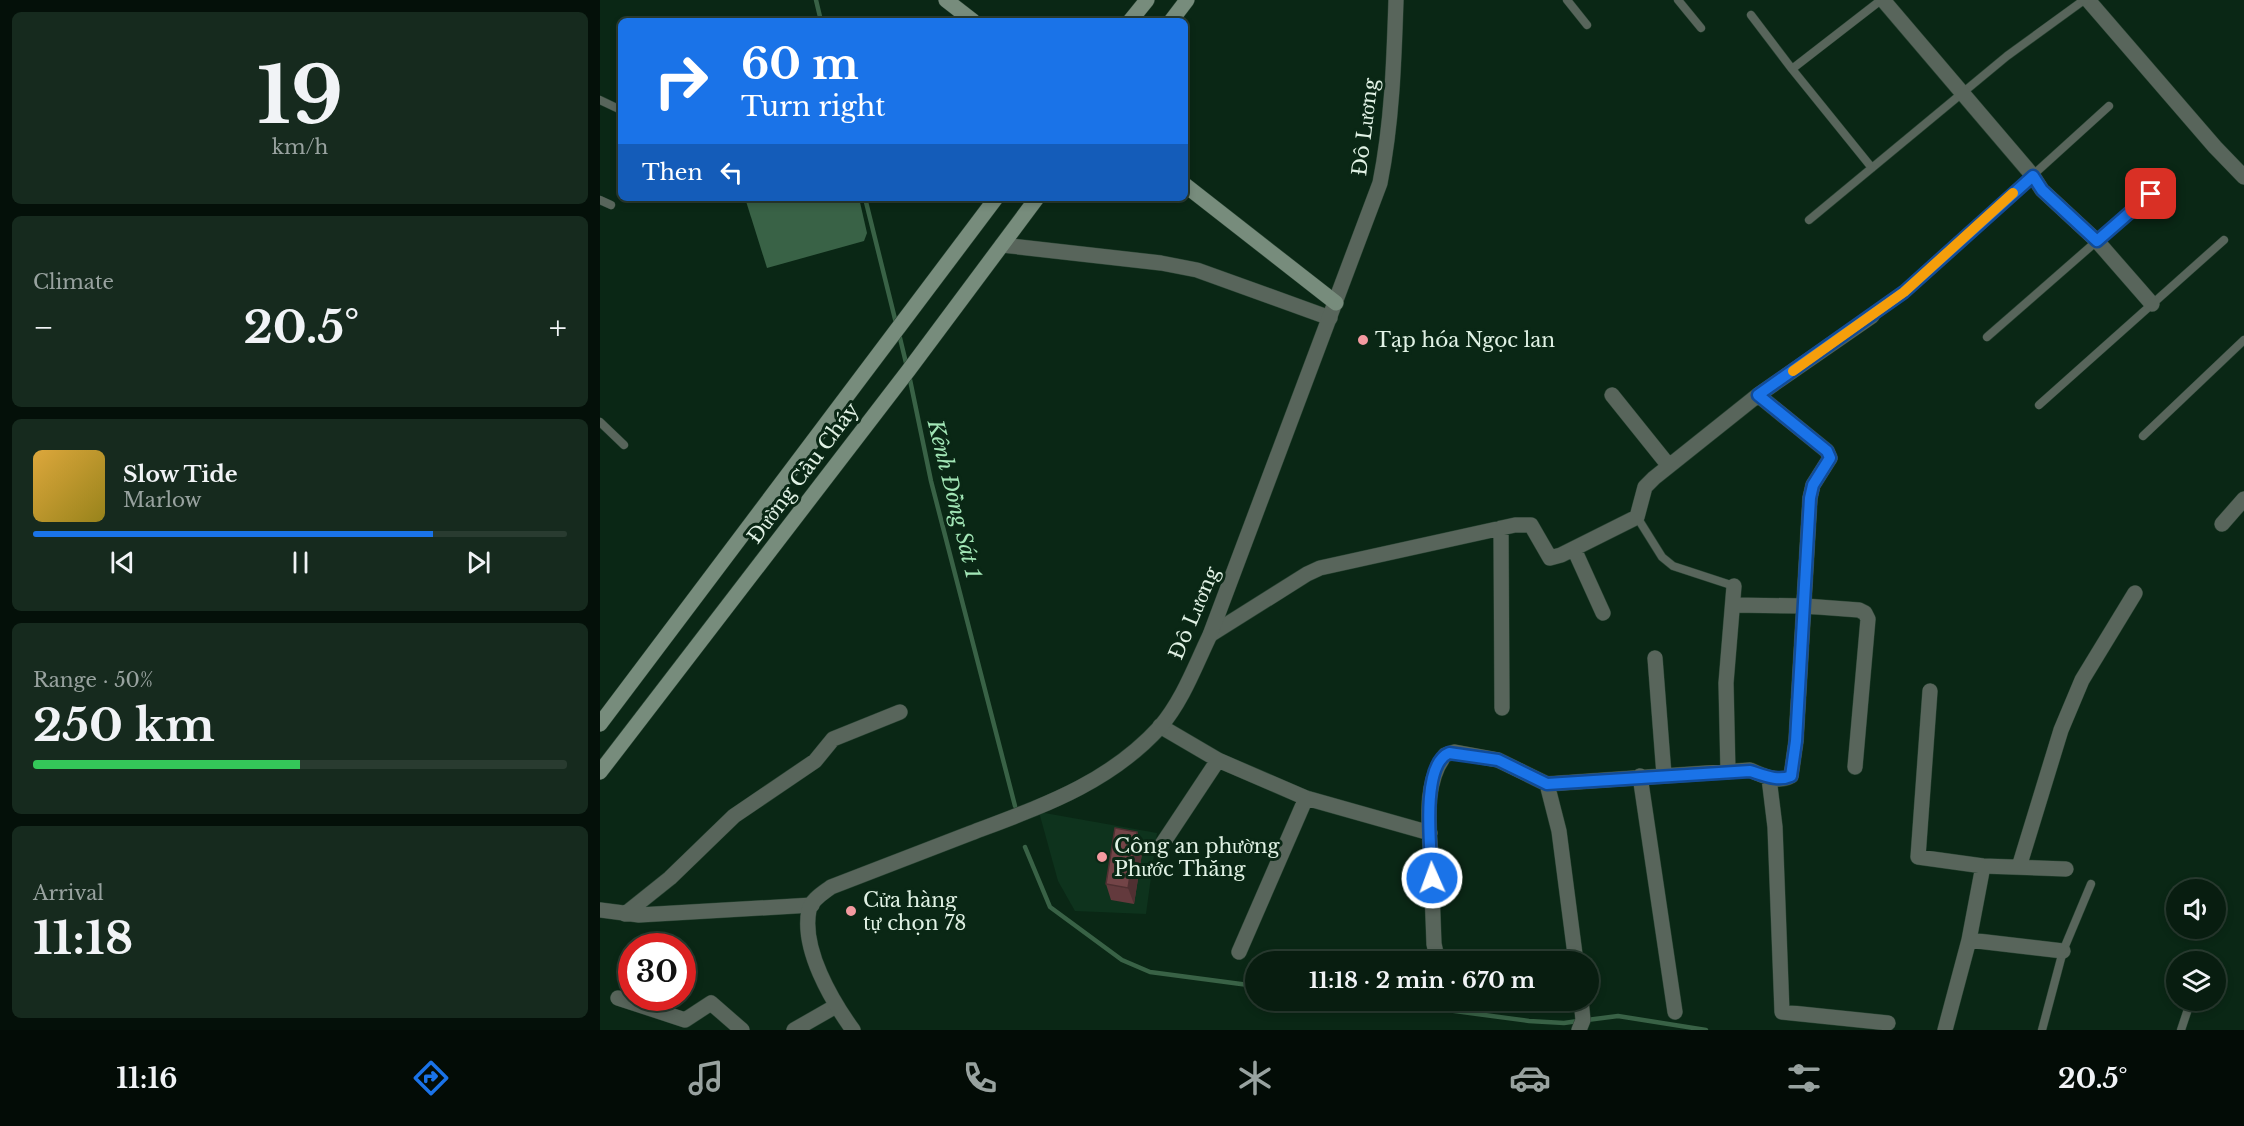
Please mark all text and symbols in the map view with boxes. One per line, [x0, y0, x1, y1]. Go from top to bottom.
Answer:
text: 60 m [741, 38, 859, 90]
icon: right [642, 42, 720, 120]
text: 19 [257, 47, 343, 144]
street label: Đô Lương [1347, 76, 1383, 177]
text: Turn right [741, 90, 885, 123]
text: km/h [272, 135, 328, 159]
icon: left [715, 156, 748, 189]
text: Then [642, 159, 703, 186]
pin [2125, 168, 2176, 219]
icon: arrive [2134, 177, 2167, 210]
text: Climate [33, 270, 114, 294]
text: 20.5° [243, 299, 359, 355]
text: − [33, 307, 54, 348]
text: + [549, 307, 567, 348]
place label: Tạp hóa Ngọc lan [1375, 328, 1555, 352]
marker: Tạp hóa Ngọc lan [1356, 333, 1370, 347]
street label: Đường Cầu Cháy [742, 398, 864, 548]
water label: Kênh Đồng Sát 1 [921, 416, 986, 581]
text: Slow Tide [123, 461, 238, 488]
text: Marlow [123, 488, 202, 512]
icon: previous [106, 546, 139, 579]
icon: pause [284, 546, 317, 579]
icon: next [462, 546, 495, 579]
street label: Đô Lương [1164, 562, 1225, 663]
text: Range · 50% [33, 668, 153, 692]
text: 250 km [33, 697, 215, 753]
place label: Công an phường Phước Thắng [1114, 834, 1281, 881]
position arrow [1400, 846, 1464, 910]
marker: Công an phường Phước Thắng [1095, 850, 1109, 864]
map controls [2166, 879, 2226, 1011]
button: sound [2166, 879, 2226, 939]
text: Arrival [33, 881, 104, 905]
place label: Cửa hàng tự chọn 78 [863, 888, 966, 935]
marker: Cửa hàng tự chọn 78 [844, 904, 858, 918]
text: 11:18 [33, 910, 133, 966]
speed limit sign: 30 [618, 933, 696, 1011]
button: layers [2166, 951, 2226, 1011]
text: 11:18 · 2 min · 670 m [1309, 967, 1535, 994]
icon: directions [410, 1057, 452, 1099]
icon: music [685, 1057, 727, 1099]
icon: phone [959, 1057, 1001, 1099]
icon: climate [1234, 1057, 1276, 1099]
icon: car [1509, 1057, 1551, 1099]
icon: filters [1783, 1057, 1825, 1099]
text: 11:16 [116, 1062, 178, 1095]
text: 20.5° [2058, 1062, 2128, 1095]

